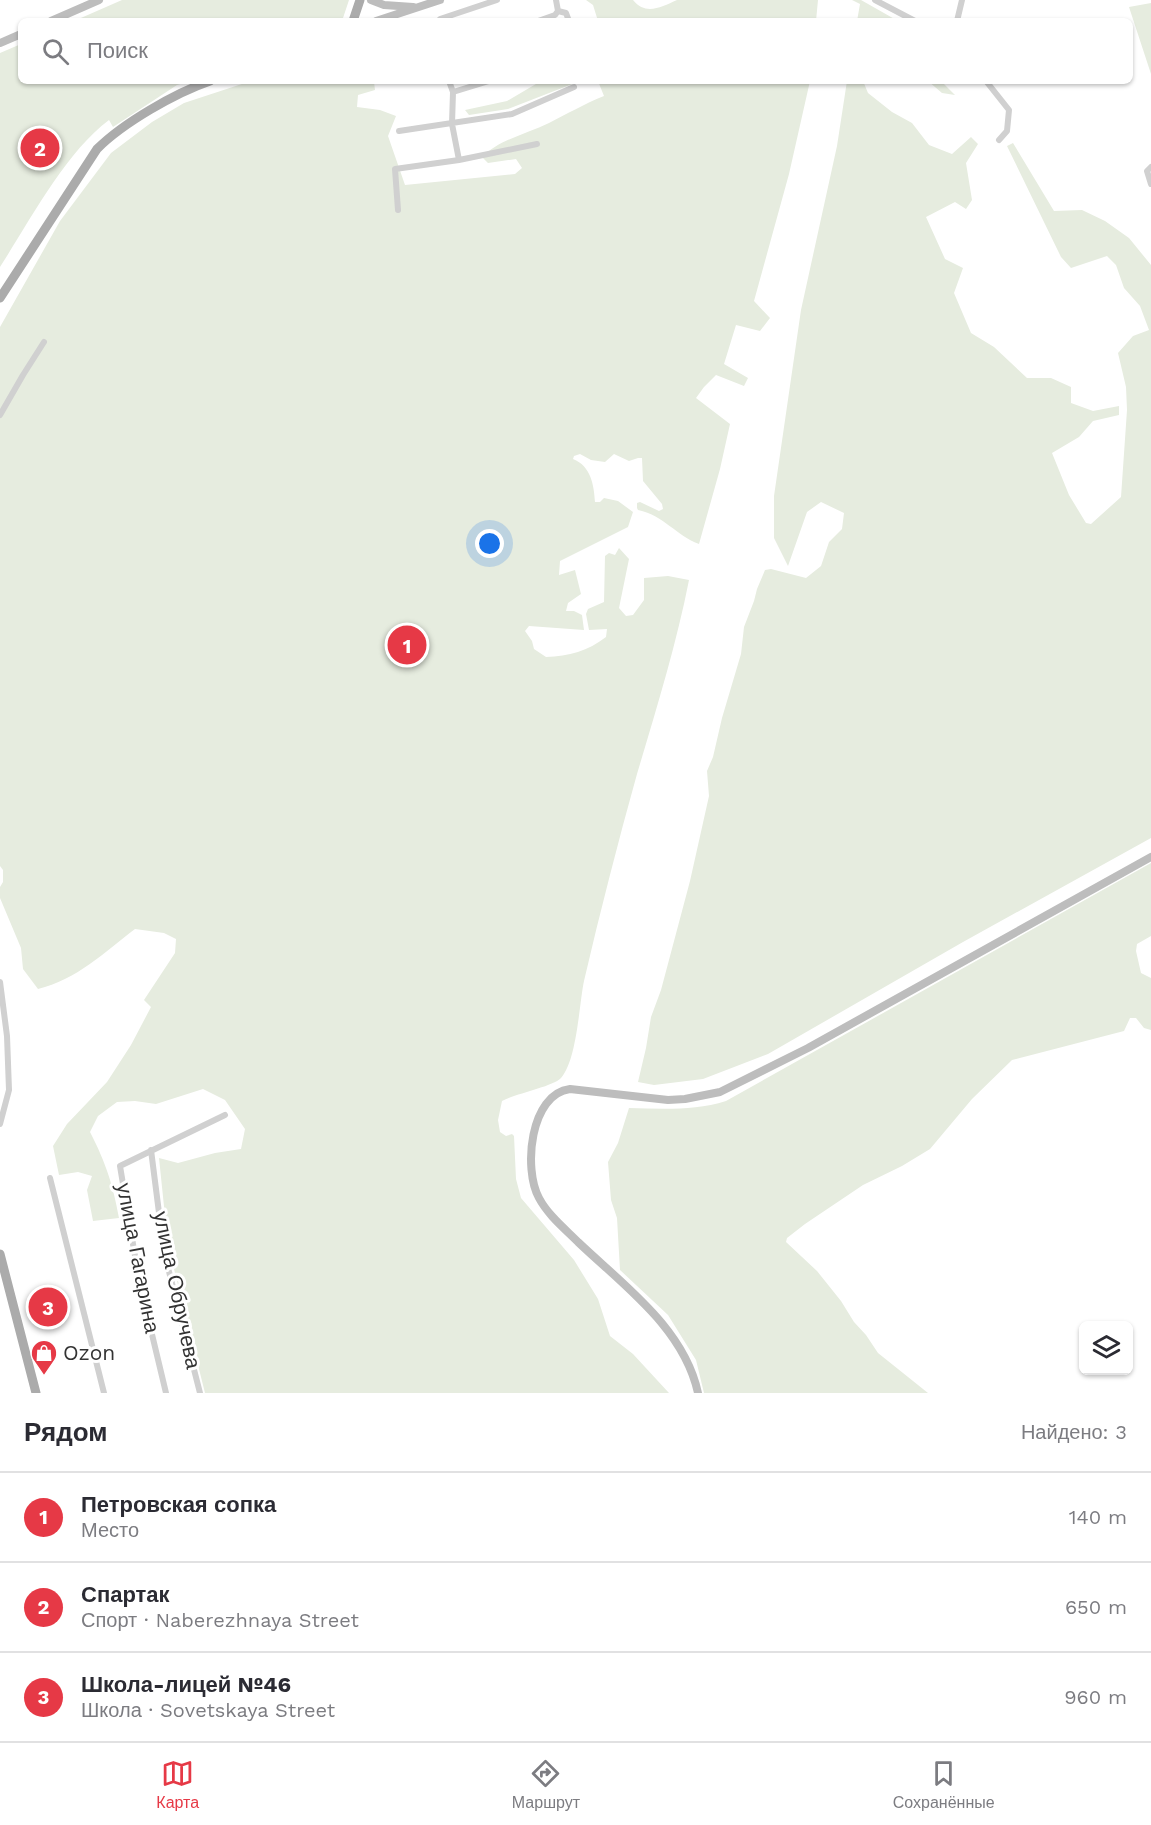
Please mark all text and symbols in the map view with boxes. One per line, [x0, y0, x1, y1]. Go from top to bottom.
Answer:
search box [18, 18, 1133, 84]
icon: search [39, 35, 72, 68]
text: Поиск [87, 38, 148, 63]
pin: 2 [20, 126, 60, 170]
your location [475, 529, 504, 558]
pin: 1 [388, 622, 426, 668]
street label: улица Гагарина [112, 1181, 165, 1335]
street label: улица Обручева [149, 1209, 206, 1371]
pin: 3 [28, 1284, 68, 1330]
map controls [1079, 1321, 1133, 1375]
button: layers [1079, 1321, 1133, 1375]
shop icon: Ozon [29, 1338, 59, 1376]
place label: Ozon [63, 1340, 115, 1365]
text: Рядом [24, 1417, 107, 1447]
text: Найдено: 3 [1021, 1420, 1127, 1444]
text: Петровская сопка [81, 1492, 276, 1517]
text: 1 [39, 1505, 48, 1529]
text: 140 m [1069, 1505, 1127, 1529]
text: Место [81, 1518, 139, 1542]
text: Спартак [81, 1582, 170, 1607]
text: 2 [38, 1595, 49, 1619]
text: 650 m [1065, 1595, 1127, 1619]
text: Спорт · Naberezhnaya Street [81, 1608, 359, 1632]
text: Школа-лицей №46 [81, 1672, 291, 1697]
text: 3 [38, 1685, 49, 1709]
text: 960 m [1064, 1685, 1127, 1709]
text: Школа · Sovetskaya Street [81, 1698, 335, 1722]
tab: Карта [156, 1757, 199, 1812]
tab: Маршрут [512, 1757, 580, 1812]
tab: Сохранённые [893, 1757, 995, 1812]

